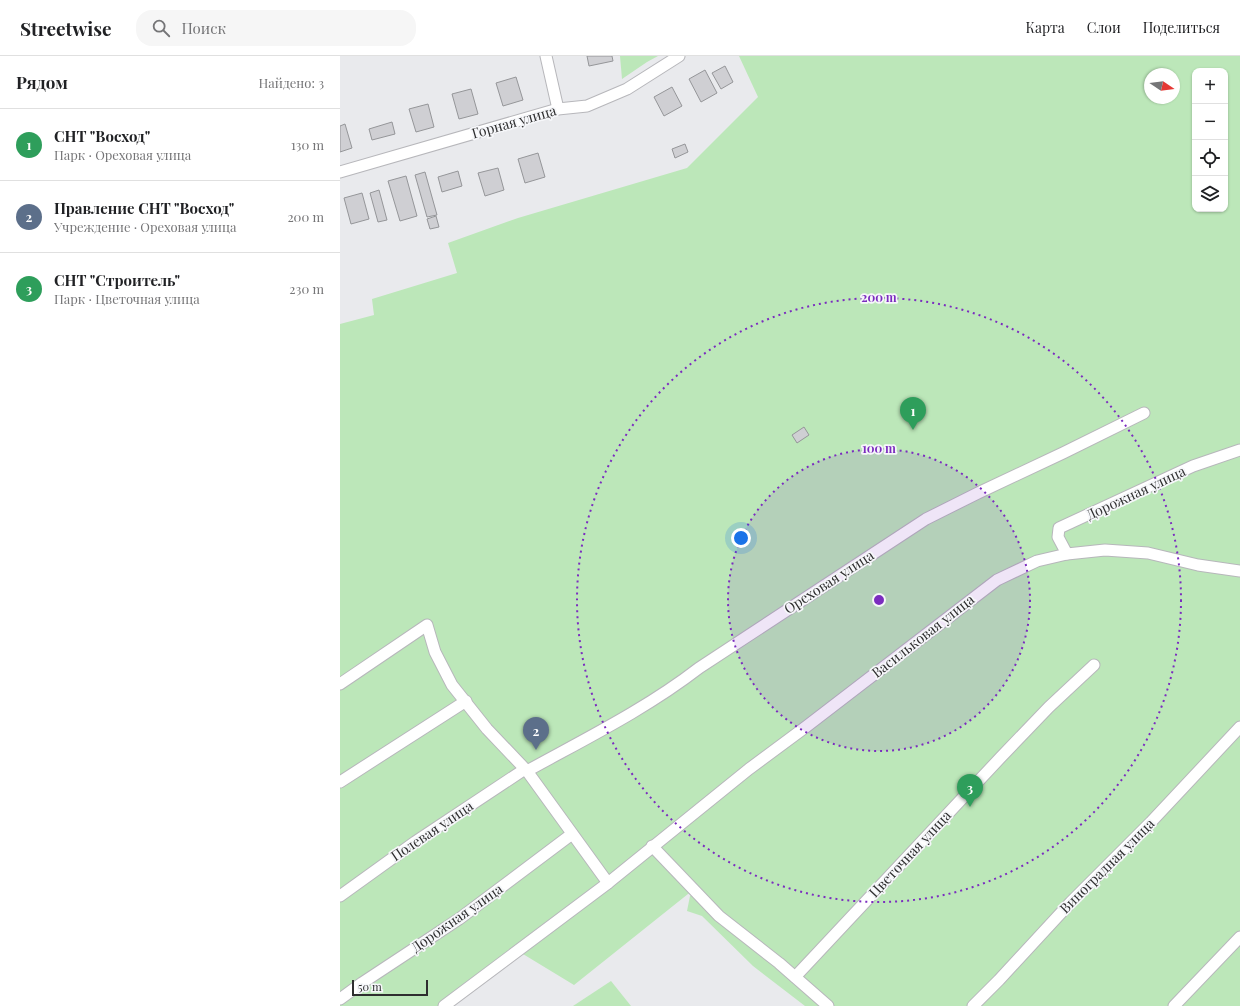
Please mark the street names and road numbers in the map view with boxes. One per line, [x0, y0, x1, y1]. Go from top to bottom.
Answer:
street label: Горная улица [469, 100, 558, 143]
street label: Дорожная улица [1083, 461, 1189, 524]
street label: Ореховая улица [780, 545, 877, 618]
street label: Васильковая улица [867, 590, 978, 682]
street label: Полевая улица [387, 796, 477, 865]
street label: Цветочная улица [864, 806, 955, 901]
street label: Виноградная улица [1055, 814, 1158, 917]
street label: Дорожная улица [407, 879, 506, 956]

